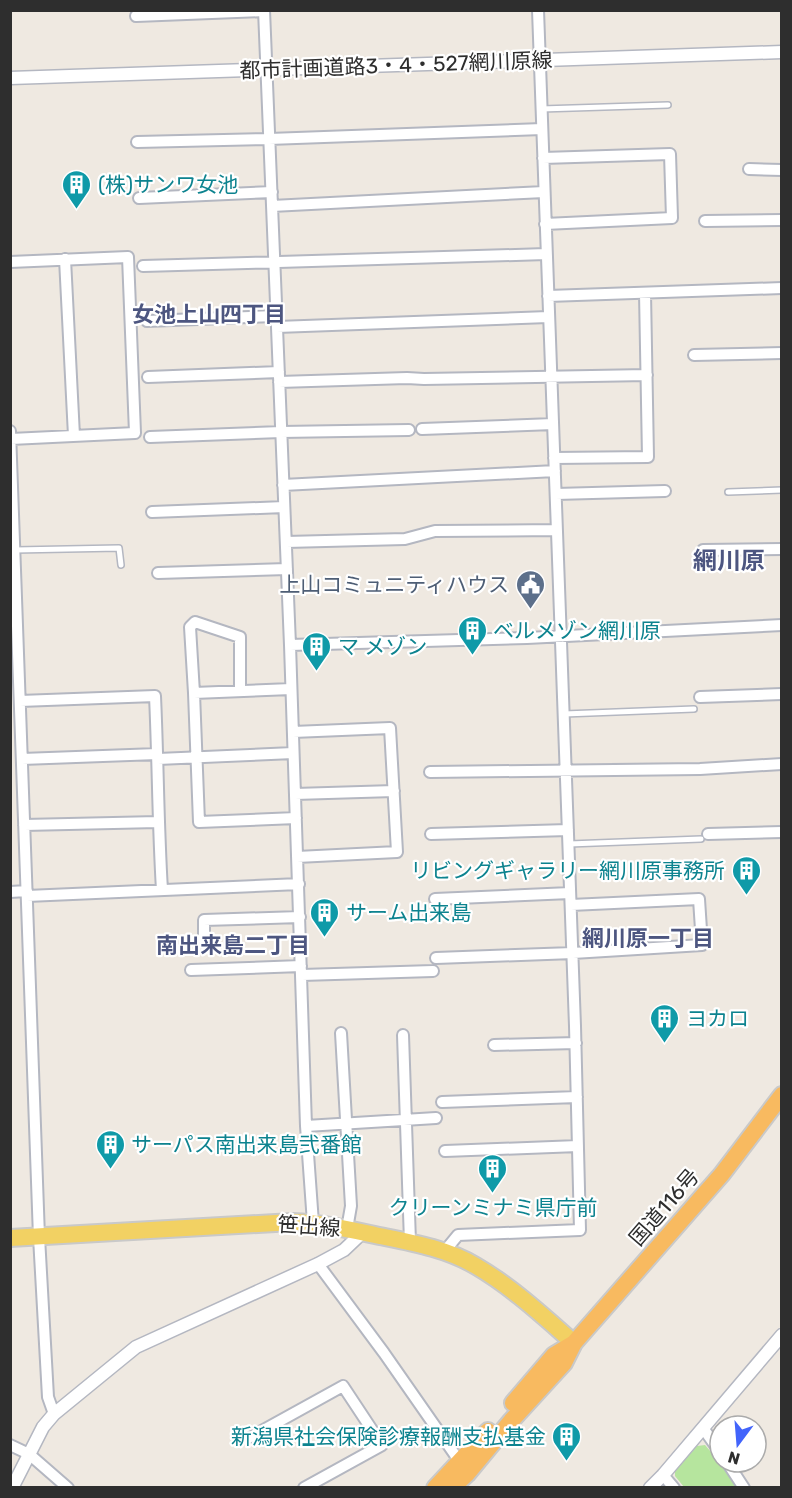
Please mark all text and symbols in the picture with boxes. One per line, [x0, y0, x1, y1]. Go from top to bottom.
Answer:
street label: 都市計画道路3・4・527網川原線 [239, 47, 553, 83]
building icon: (株)サンワ女池 [61, 168, 93, 210]
place label: (株)サンワ女池 [98, 172, 238, 197]
district label: 女池上山四丁目 [132, 301, 286, 328]
district label: 網川原 [693, 547, 765, 575]
public building icon: 上山コミュニティハウス [514, 568, 546, 610]
place label: 上山コミュニティハウス [279, 572, 509, 597]
building icon: ベルメゾン網川原 [456, 614, 488, 656]
place label: ベルメゾン網川原 [493, 618, 661, 643]
building icon: マ メゾン [301, 630, 333, 672]
place label: マ メゾン [338, 634, 427, 659]
building icon: リビングギャラリー網川原事務所 [730, 854, 762, 896]
place label: リビングギャラリー網川原事務所 [410, 858, 725, 883]
building icon: サーム出来島 [309, 896, 341, 938]
place label: サーム出来島 [346, 900, 471, 925]
district label: 網川原一丁目 [582, 925, 714, 952]
district label: 南出来島二丁目 [156, 932, 310, 959]
building icon: ヨカロ [649, 1002, 681, 1044]
place label: ヨカロ [686, 1006, 749, 1031]
building icon: サーパス南出来島弐番館 [94, 1128, 126, 1170]
place label: サーパス南出来島弐番館 [131, 1132, 362, 1157]
building icon: クリーンミナミ県庁前 [477, 1152, 509, 1194]
street label: 国道116号 [624, 1163, 704, 1251]
place label: クリーンミナミ県庁前 [389, 1195, 597, 1220]
street label: 笹出線 [277, 1211, 341, 1241]
north arrow [708, 1414, 768, 1474]
building icon: 新潟県社会保険診療報酬支払基金 [551, 1420, 583, 1462]
place label: 新潟県社会保険診療報酬支払基金 [231, 1424, 546, 1449]
text: N [726, 1447, 742, 1469]

